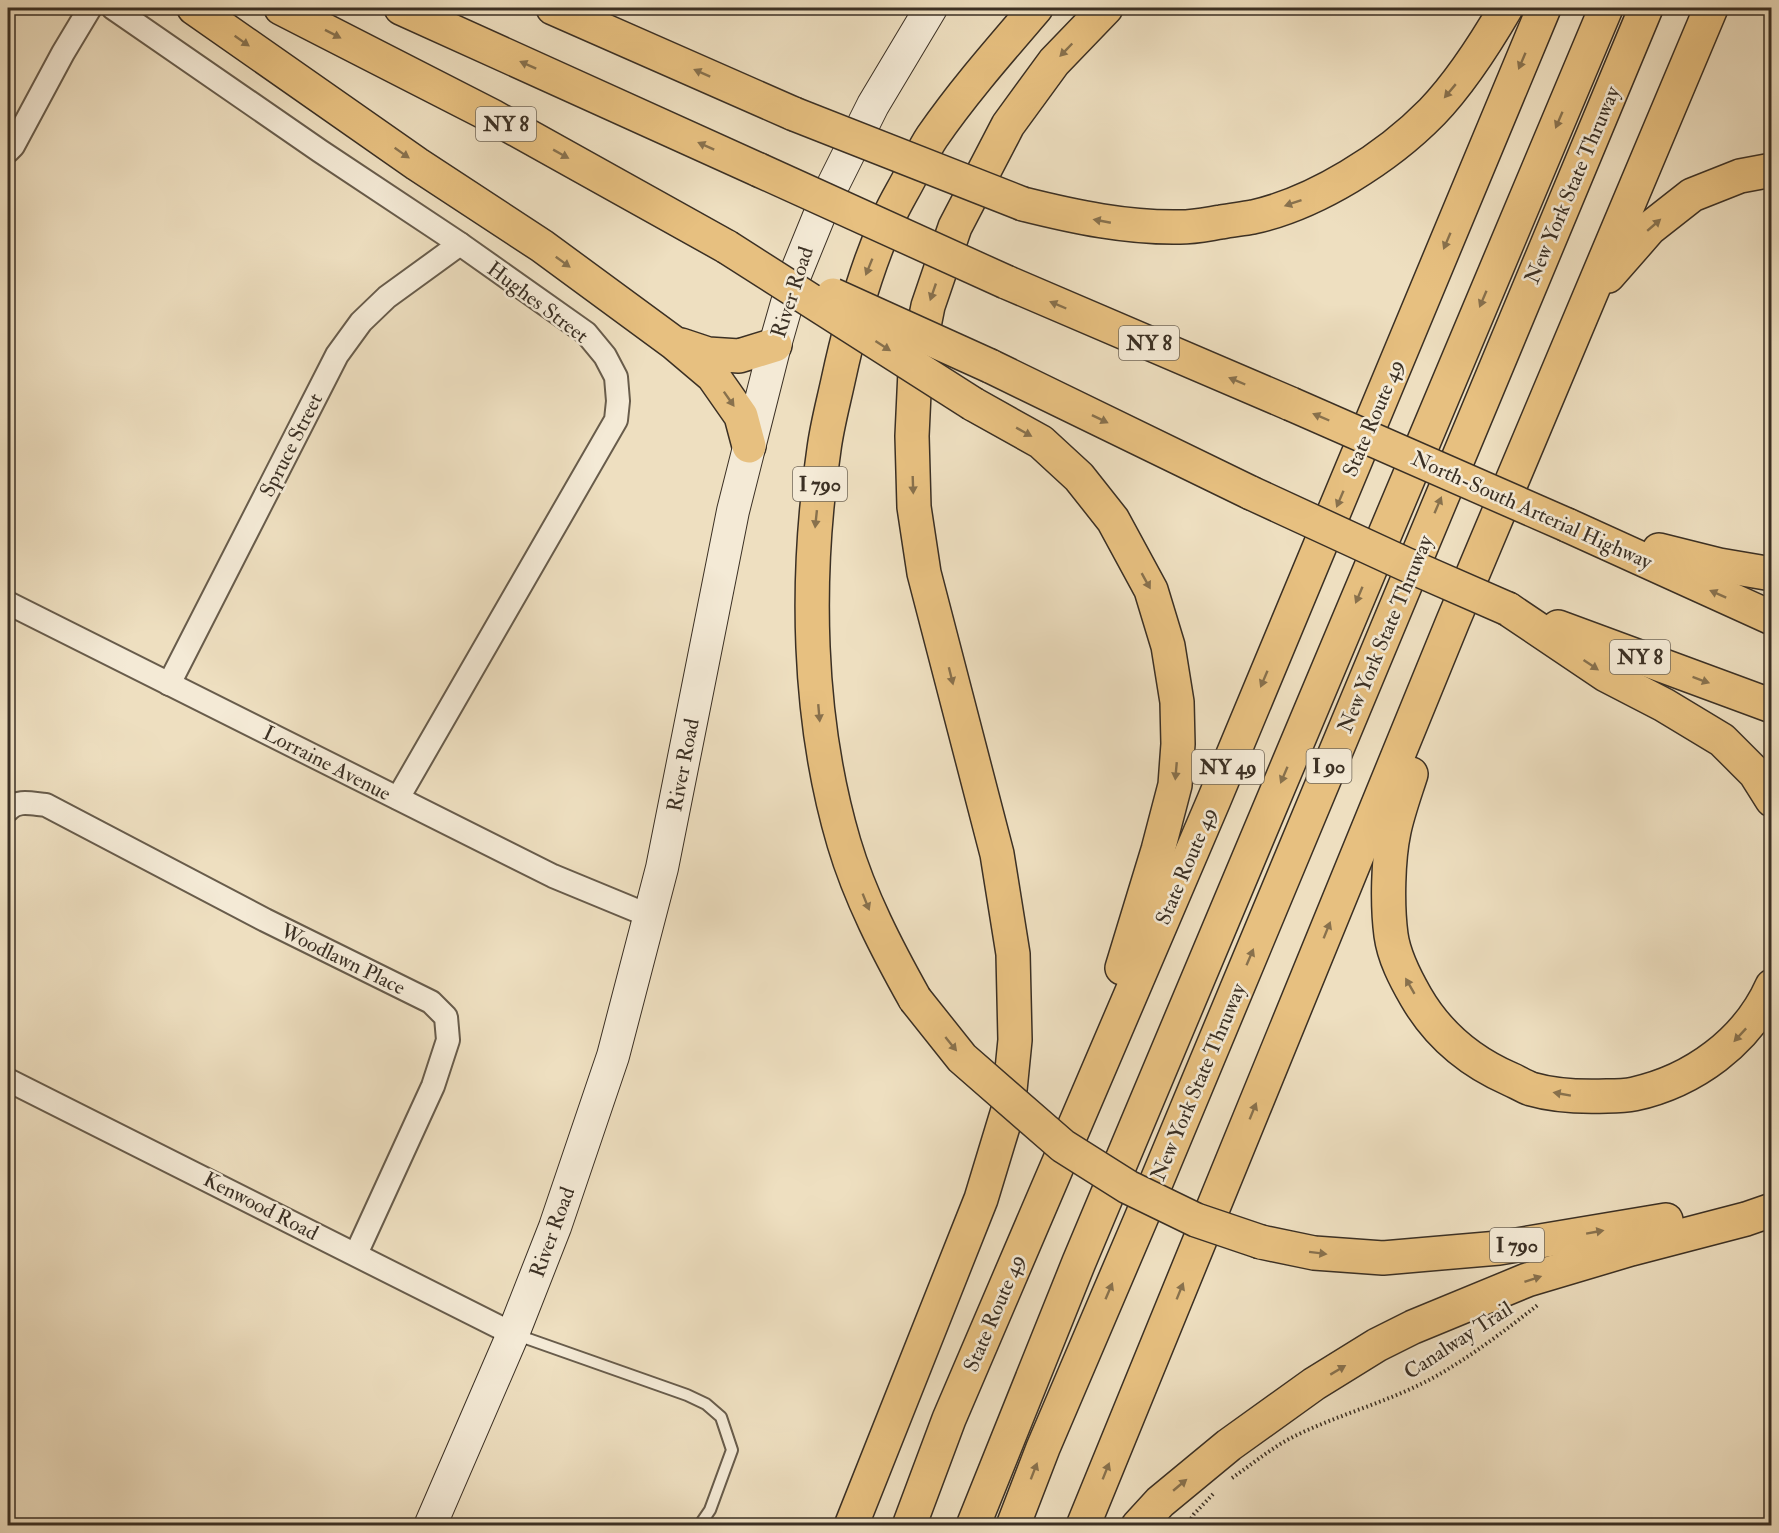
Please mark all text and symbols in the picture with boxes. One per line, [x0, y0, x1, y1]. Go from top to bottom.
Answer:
one-way arrow [324, 29, 341, 39]
one-way arrow [234, 35, 250, 47]
one-way arrow [1059, 42, 1073, 56]
one-way arrow [1517, 53, 1527, 71]
one-way arrow [520, 61, 537, 70]
one-way arrow [693, 69, 710, 78]
street label: New York State Thruway [1519, 82, 1627, 288]
one-way arrow [1444, 83, 1457, 98]
road number: NY 8 [476, 107, 536, 141]
one-way arrow [1554, 111, 1564, 129]
one-way arrow [696, 141, 714, 151]
one-way arrow [393, 147, 409, 159]
one-way arrow [553, 149, 569, 160]
one-way arrow [1284, 199, 1302, 209]
one-way arrow [1092, 217, 1111, 226]
one-way arrow [1646, 219, 1661, 232]
one-way arrow [1442, 233, 1452, 251]
street label: River Road [765, 242, 820, 341]
street label: Hughes Street [482, 255, 594, 349]
one-way arrow [555, 256, 571, 268]
one-way arrow [864, 258, 873, 276]
one-way arrow [928, 284, 937, 302]
one-way arrow [1478, 291, 1488, 309]
one-way arrow [1050, 300, 1067, 309]
road number: NY 8 [1119, 326, 1179, 360]
one-way arrow [875, 341, 891, 352]
street label: State Route 49 [1337, 355, 1410, 481]
one-way arrow [1229, 377, 1246, 386]
street label: Spruce Street [254, 389, 329, 502]
one-way arrow [723, 391, 734, 407]
one-way arrow [1312, 412, 1330, 422]
one-way arrow [1091, 415, 1108, 424]
one-way arrow [1016, 427, 1033, 437]
street label: North-South Arterial Highway [1407, 445, 1657, 576]
road number: I 790 [793, 467, 847, 501]
one-way arrow [909, 476, 918, 495]
one-way arrow [1334, 490, 1344, 508]
one-way arrow [1433, 496, 1443, 514]
one-way arrow [811, 509, 821, 528]
street label: New York State Thruway [1332, 531, 1440, 737]
one-way arrow [1141, 573, 1151, 590]
one-way arrow [1354, 587, 1364, 605]
one-way arrow [1710, 589, 1727, 598]
road number: NY 8 [1610, 640, 1670, 674]
one-way arrow [1583, 659, 1599, 671]
one-way arrow [947, 667, 956, 685]
one-way arrow [1259, 670, 1269, 688]
one-way arrow [1692, 676, 1710, 685]
one-way arrow [814, 704, 824, 723]
street label: River Road [661, 716, 706, 814]
street label: Lorraine Avenue [258, 720, 396, 807]
road number: I 90 [1306, 749, 1352, 783]
road number: NY 49 [1192, 750, 1264, 784]
one-way arrow [1171, 762, 1181, 781]
one-way arrow [1279, 767, 1289, 785]
street label: State Route 49 [1150, 803, 1223, 929]
one-way arrow [862, 893, 872, 911]
street label: Woodlawn Place [275, 917, 410, 1001]
one-way arrow [1323, 921, 1332, 939]
one-way arrow [1245, 947, 1255, 965]
one-way arrow [1405, 977, 1415, 994]
street label: New York State Thruway [1145, 979, 1253, 1185]
one-way arrow [1733, 1027, 1747, 1042]
one-way arrow [945, 1036, 958, 1052]
one-way arrow [1553, 1089, 1572, 1098]
one-way arrow [1248, 1101, 1258, 1119]
street label: Kenwood Road [199, 1166, 323, 1247]
street label: River Road [524, 1183, 582, 1281]
one-way arrow [1586, 1227, 1605, 1236]
road number: I 790 [1490, 1228, 1544, 1262]
one-way arrow [1309, 1248, 1328, 1258]
street label: State Route 49 [958, 1250, 1031, 1376]
one-way arrow [1524, 1273, 1542, 1283]
one-way arrow [1105, 1282, 1114, 1300]
one-way arrow [1176, 1282, 1185, 1300]
street label: Canalway Trail [1399, 1295, 1518, 1386]
one-way arrow [1330, 1365, 1346, 1376]
one-way arrow [1030, 1462, 1039, 1480]
one-way arrow [1101, 1462, 1111, 1480]
one-way arrow [1172, 1479, 1187, 1492]

